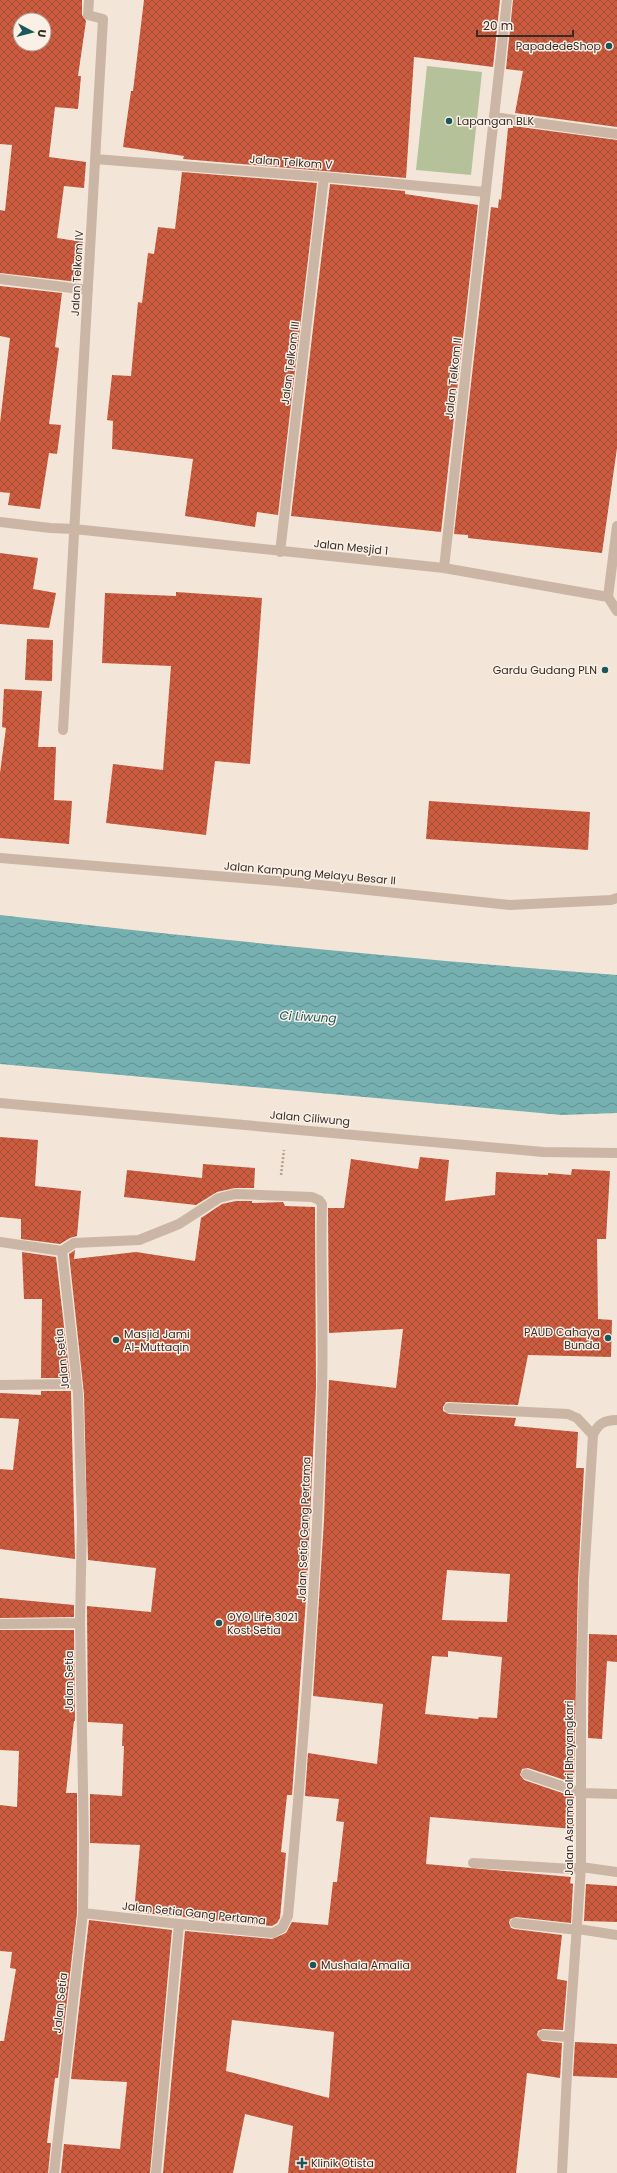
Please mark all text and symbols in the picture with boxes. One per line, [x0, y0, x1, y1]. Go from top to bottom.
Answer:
north arrow [12, 12, 52, 52]
scale bar [477, 12, 573, 38]
text: 20 m [483, 17, 513, 34]
text: U [33, 28, 50, 38]
place label: PapadedeShop [516, 38, 601, 54]
marker: PapadedeShop [604, 41, 614, 51]
place label: Lapangan BLK [457, 113, 534, 129]
marker: Lapangan BLK [444, 116, 454, 126]
street label: Jalan Telkom V [249, 151, 334, 173]
street label: Jalan Telkom IV [67, 229, 87, 316]
street label: Jalan Telkom III [277, 320, 303, 406]
street label: Jalan Telkom II [441, 337, 465, 419]
street label: Jalan Mesjid 1 [313, 535, 389, 559]
place label: Gardu Gudang PLN [493, 662, 597, 678]
marker: Gardu Gudang PLN [600, 665, 610, 675]
street label: Jalan Kampung Melayu Besar II [223, 858, 397, 888]
water label: Ci Liwung [279, 1007, 337, 1026]
street label: Jalan Ciliwung [269, 1107, 351, 1129]
place label: PAUD Cahaya Bunda [524, 1324, 600, 1353]
place label: Masjid Jami Al-Muttaqin [124, 1326, 190, 1355]
street label: Jalan Setia [51, 1328, 73, 1390]
marker: PAUD Cahaya Bunda [603, 1333, 613, 1343]
marker: Masjid Jami Al-Muttaqin [111, 1335, 121, 1345]
street label: Jalan Setia Gang Pertama [293, 1456, 315, 1602]
place label: OYO Life 3021 Kost Setia [227, 1609, 298, 1638]
marker: OYO Life 3021 Kost Setia [214, 1618, 224, 1628]
street label: Jalan Setia [61, 1651, 77, 1711]
street label: Jalan Asrama Polri Bhayangkari [561, 1700, 577, 1875]
street label: Jalan Setia Gang Pertama [121, 1897, 267, 1929]
place label: Mushala Amalia [321, 1957, 410, 1973]
marker: Mushala Amalia [308, 1960, 318, 1970]
street label: Jalan Setia [49, 1972, 71, 2034]
place label: Klinik Otista [311, 2155, 374, 2171]
marker: Klinik Otista [296, 2157, 308, 2169]

